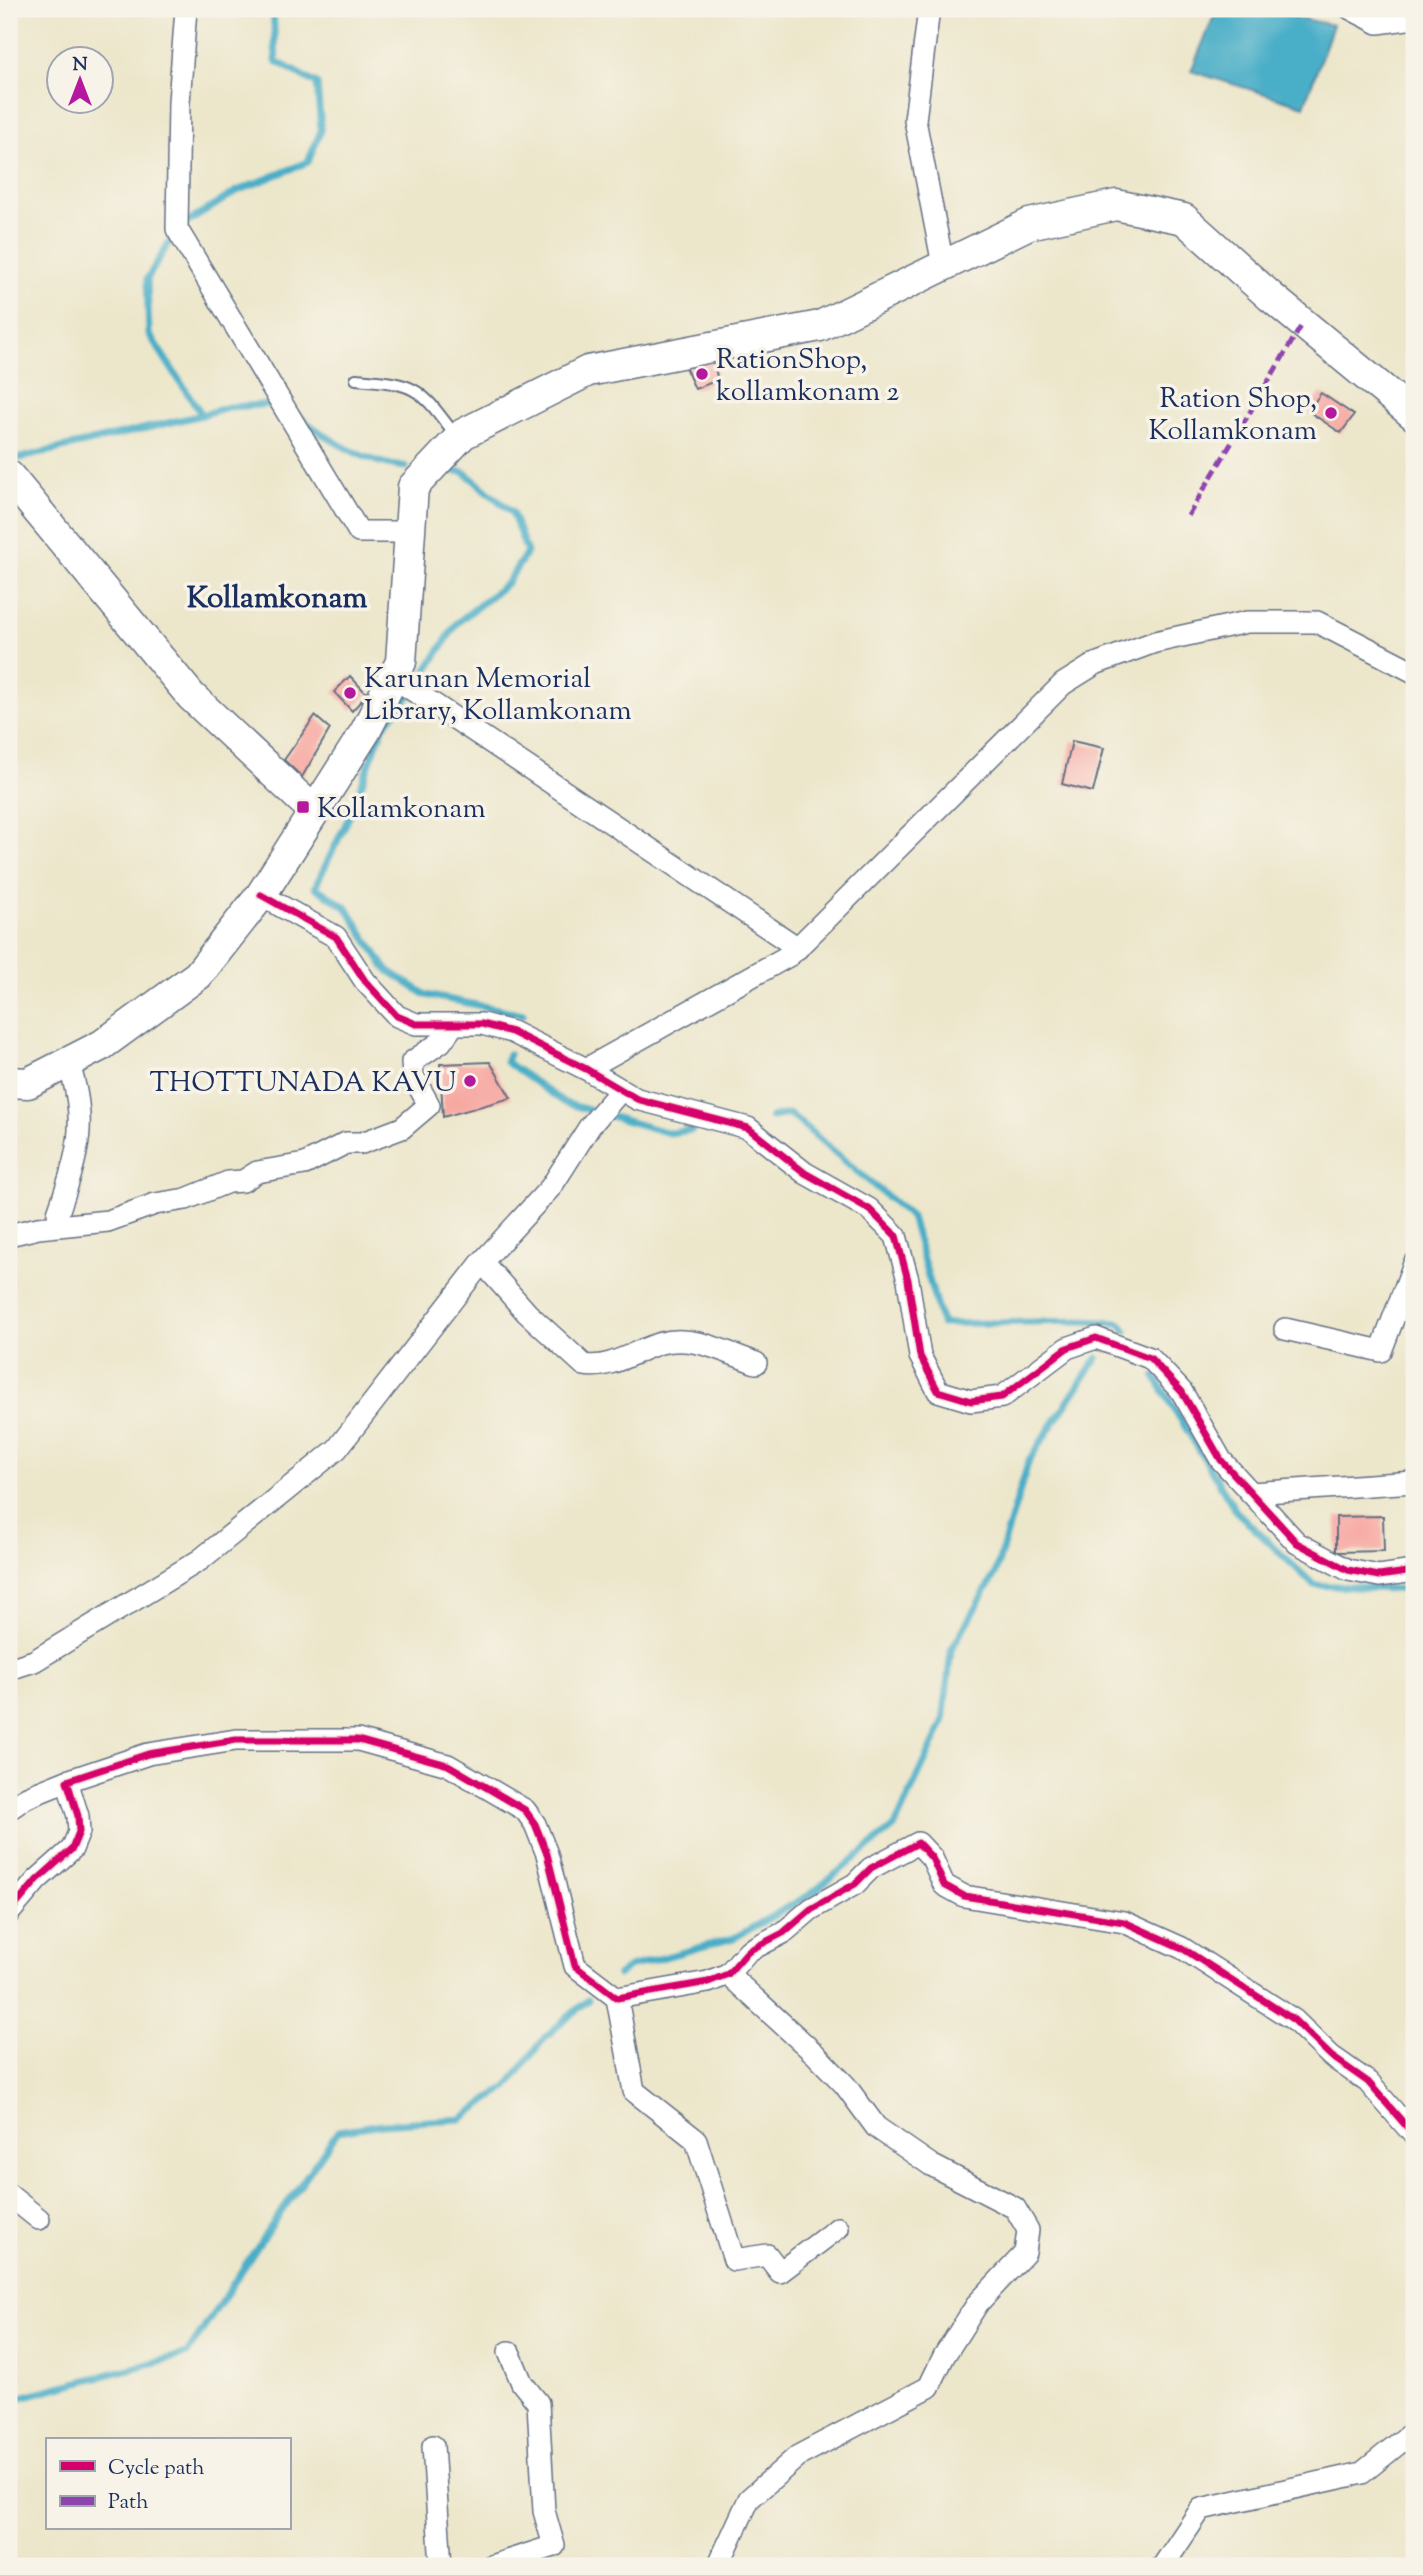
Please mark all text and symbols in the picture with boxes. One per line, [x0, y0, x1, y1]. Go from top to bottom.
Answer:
north arrow [46, 46, 116, 116]
text: N [72, 52, 88, 79]
place label: RationShop, kollamkonam 2 [716, 341, 899, 413]
marker: RationShop, kollamkonam 2 [694, 366, 710, 382]
place label: Ration Shop, Kollamkonam [1148, 380, 1317, 452]
marker: Ration Shop, Kollamkonam [1323, 405, 1339, 421]
district label: Kollamkonam [187, 578, 367, 621]
place label: Karunan Memorial Library, Kollamkonam [364, 660, 632, 732]
marker: Karunan Memorial Library, Kollamkonam [342, 685, 358, 701]
place label: Kollamkonam [317, 790, 486, 830]
marker: Kollamkonam [295, 799, 311, 815]
place label: THOTTUNADA KAVU [149, 1064, 456, 1104]
marker: THOTTUNADA KAVU [462, 1073, 478, 1089]
legend [46, 2438, 290, 2530]
text: Cycle path [108, 2454, 205, 2484]
text: Path [108, 2488, 149, 2518]

